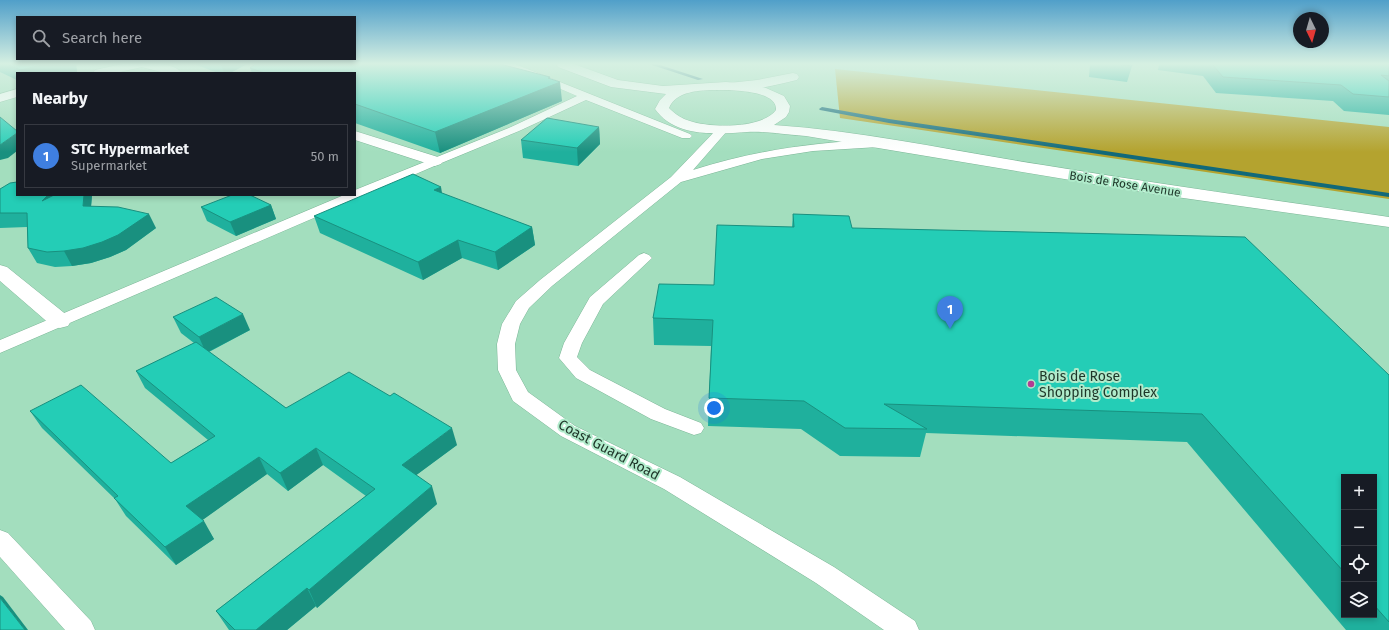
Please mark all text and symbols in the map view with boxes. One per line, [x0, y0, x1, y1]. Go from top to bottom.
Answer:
north arrow [1293, 12, 1329, 48]
search box [16, 16, 356, 60]
icon: search [30, 27, 52, 49]
text: Search here [62, 29, 142, 47]
text: Nearby [32, 88, 87, 109]
text: STC Hypermarket [71, 140, 189, 158]
text: 1 [43, 149, 49, 164]
text: 50 m [311, 149, 339, 164]
text: Supermarket [71, 158, 147, 173]
street label: Bois de Rose Avenue [1068, 168, 1182, 200]
pin: 1 [937, 296, 963, 329]
place label: Bois de Rose Shopping Complex [1039, 368, 1157, 401]
marker: Bois de Rose Shopping Complex [1026, 379, 1036, 389]
your location [704, 398, 724, 418]
street label: Coast Guard Road [555, 416, 663, 484]
map controls [1341, 474, 1377, 618]
button: + [1341, 474, 1377, 510]
button: − [1341, 510, 1377, 546]
button: locate [1341, 546, 1377, 582]
button: layers [1341, 582, 1377, 618]

